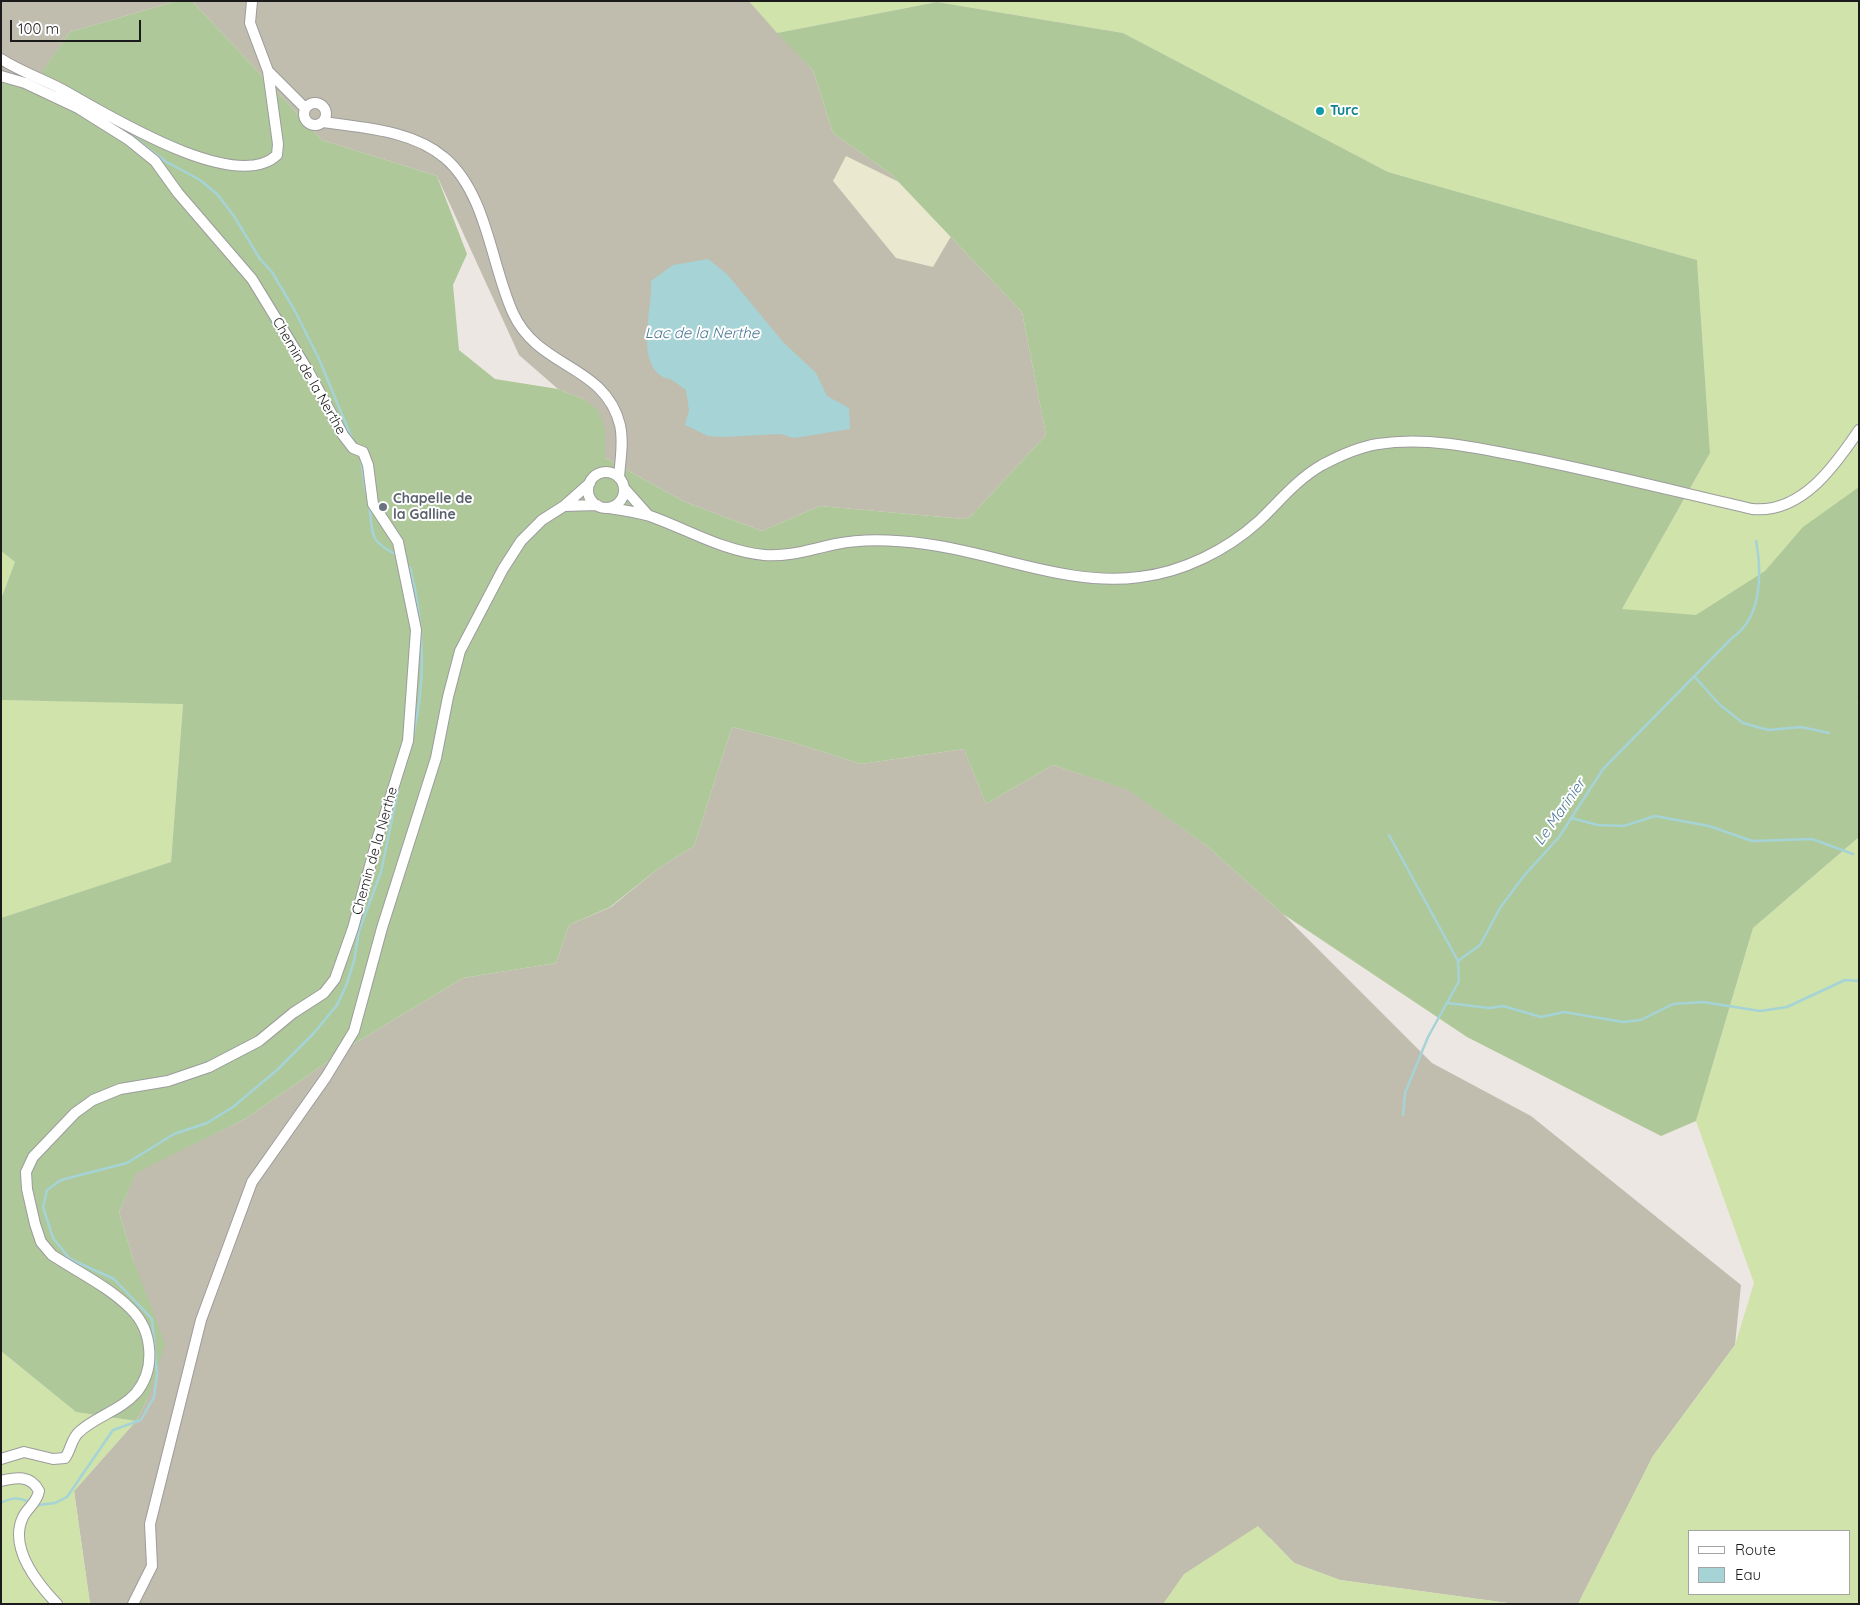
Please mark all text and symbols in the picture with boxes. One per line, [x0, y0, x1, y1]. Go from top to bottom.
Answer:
scale bar [12, 10, 144, 42]
text: 100 m [18, 19, 59, 38]
place label: Turc [1330, 103, 1358, 119]
marker: Turc [1314, 105, 1326, 117]
street label: Chemin de la Nerthe [269, 314, 349, 438]
water label: Lac de la Nerthe [645, 324, 759, 342]
place label: Chapelle de la Galline [393, 491, 472, 524]
marker: Chapelle de la Galline [377, 501, 389, 513]
water label: Le Marinier [1530, 775, 1590, 849]
street label: Chemin de la Nerthe [349, 785, 401, 917]
legend [1688, 1530, 1850, 1595]
text: Route [1735, 1540, 1776, 1559]
text: Eau [1735, 1565, 1761, 1584]

